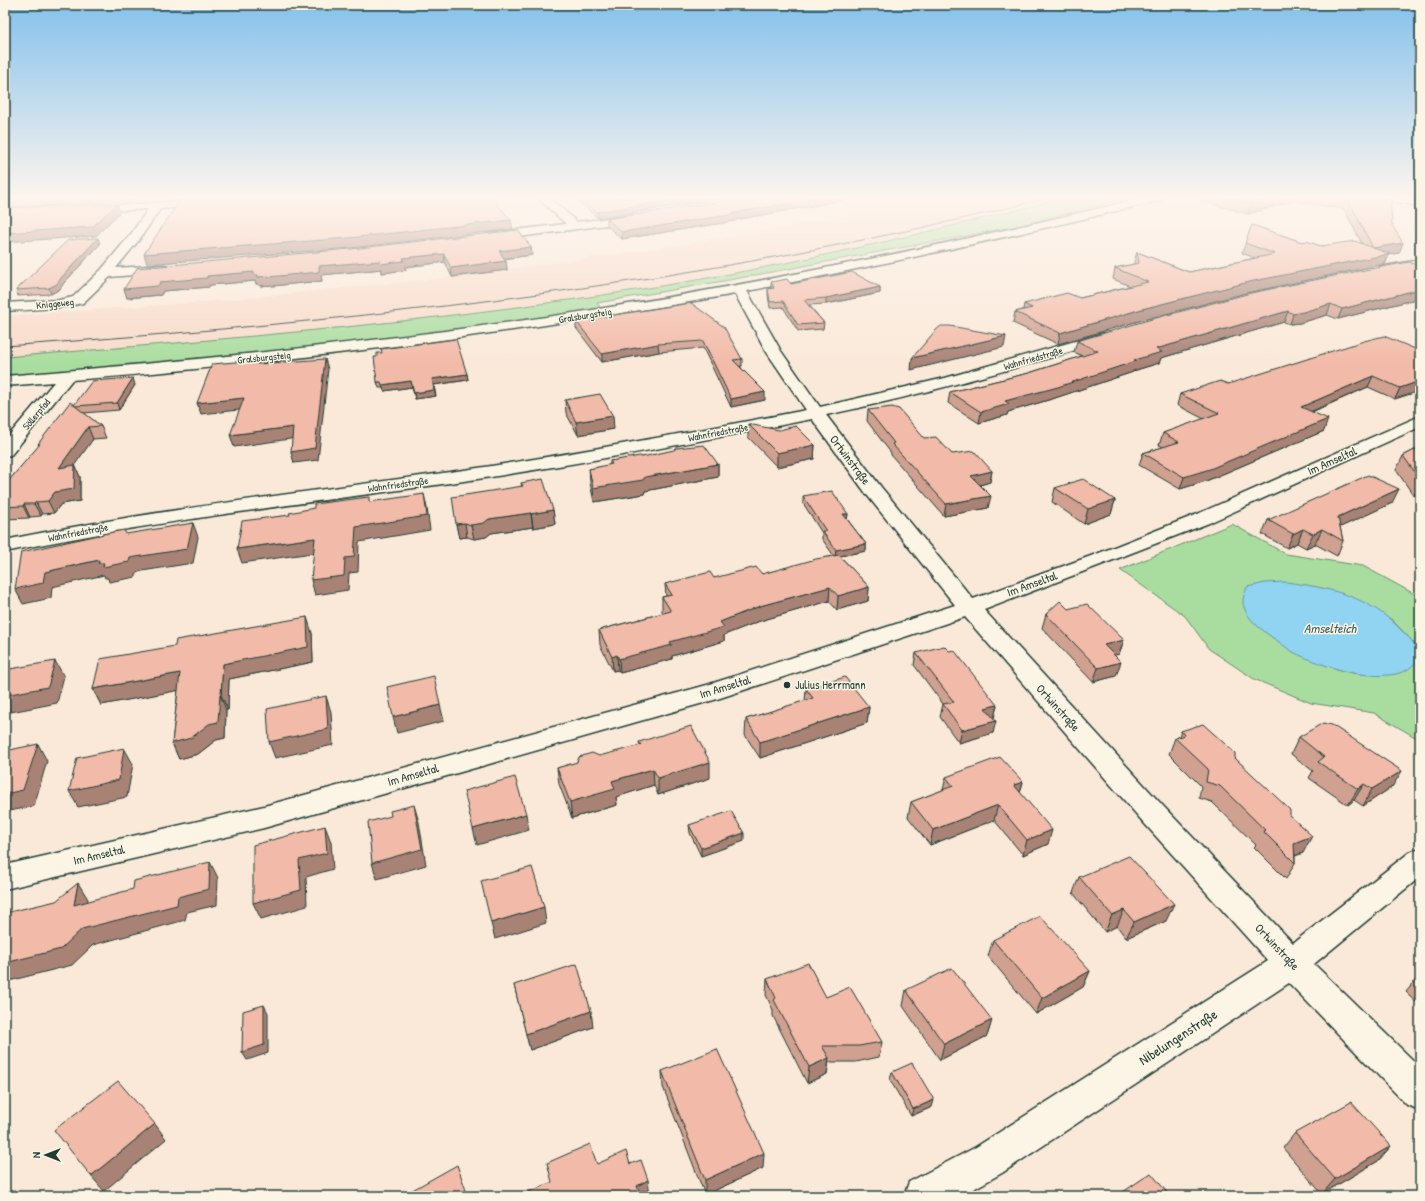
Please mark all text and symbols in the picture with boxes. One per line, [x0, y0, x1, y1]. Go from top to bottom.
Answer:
street label: Kniggeweg [36, 295, 75, 312]
street label: Gralsburgsteig [558, 305, 613, 326]
street label: Wahnfriedstraße [1002, 344, 1064, 373]
street label: Gralsburgsteig [237, 348, 292, 367]
street label: Söllerpfad [20, 396, 53, 432]
street label: Wahnfriedstraße [687, 420, 749, 445]
street label: Ortwinstraße [826, 431, 875, 488]
street label: Im Amseltal [1304, 442, 1360, 479]
street label: Wahnfriedstraße [367, 474, 429, 495]
street label: Wahnfriedstraße [47, 520, 109, 545]
street label: Im Amseltal [1004, 566, 1060, 600]
water label: Amselteich [1304, 619, 1357, 637]
street label: Im Amseltal [697, 671, 753, 702]
place label: Julius Herrmann [795, 676, 866, 693]
marker: Julius Herrmann [782, 680, 792, 690]
street label: Ortwinstraße [1033, 680, 1084, 735]
street label: Im Amseltal [385, 759, 441, 790]
street label: Im Amseltal [71, 840, 127, 869]
street label: Ortwinstraße [1251, 920, 1304, 974]
street label: Nibelungenstraße [1135, 1004, 1221, 1070]
north arrow [26, 1135, 66, 1175]
text: N [29, 1152, 43, 1158]

